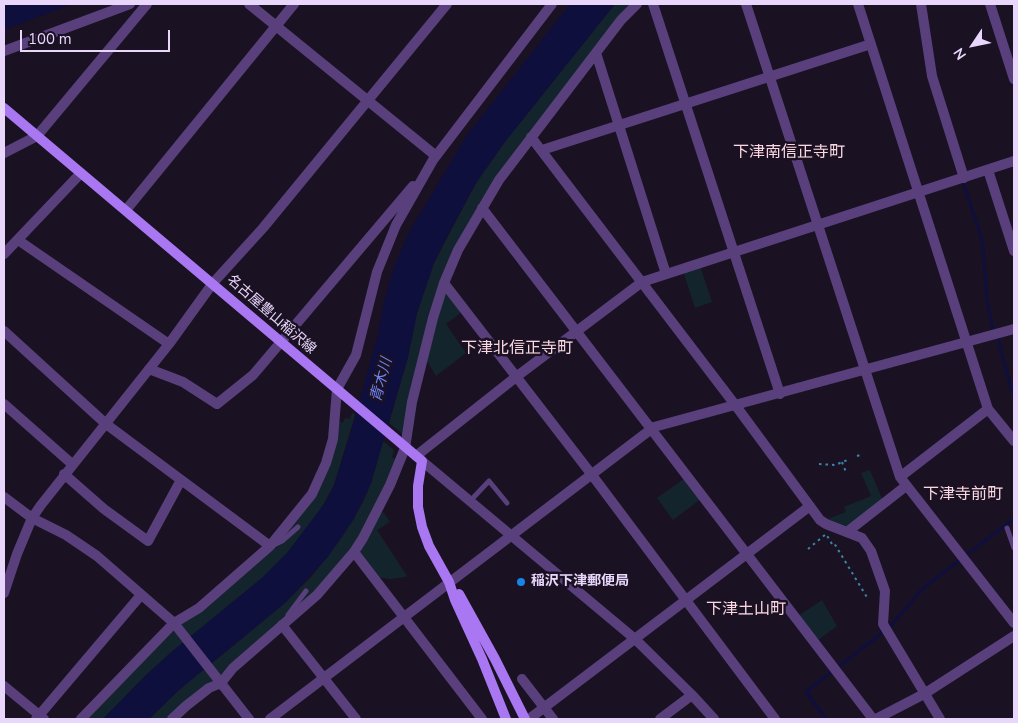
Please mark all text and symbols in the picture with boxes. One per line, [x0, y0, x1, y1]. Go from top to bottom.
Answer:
scale bar [22, 20, 172, 52]
north arrow [948, 20, 998, 70]
text: 100 m [28, 29, 72, 49]
text: N [949, 44, 971, 63]
district label: 下津南信正寺町 [733, 143, 845, 163]
street label: 名古屋豊山稲沢線 [223, 272, 319, 358]
district label: 下津北信正寺町 [461, 339, 573, 359]
water label: 青木川 [367, 356, 397, 404]
district label: 下津寺前町 [923, 485, 1003, 505]
place label: 稲沢下津郵便局 [531, 574, 629, 590]
marker: 稲沢下津郵便局 [515, 576, 527, 588]
district label: 下津土山町 [706, 600, 786, 620]

